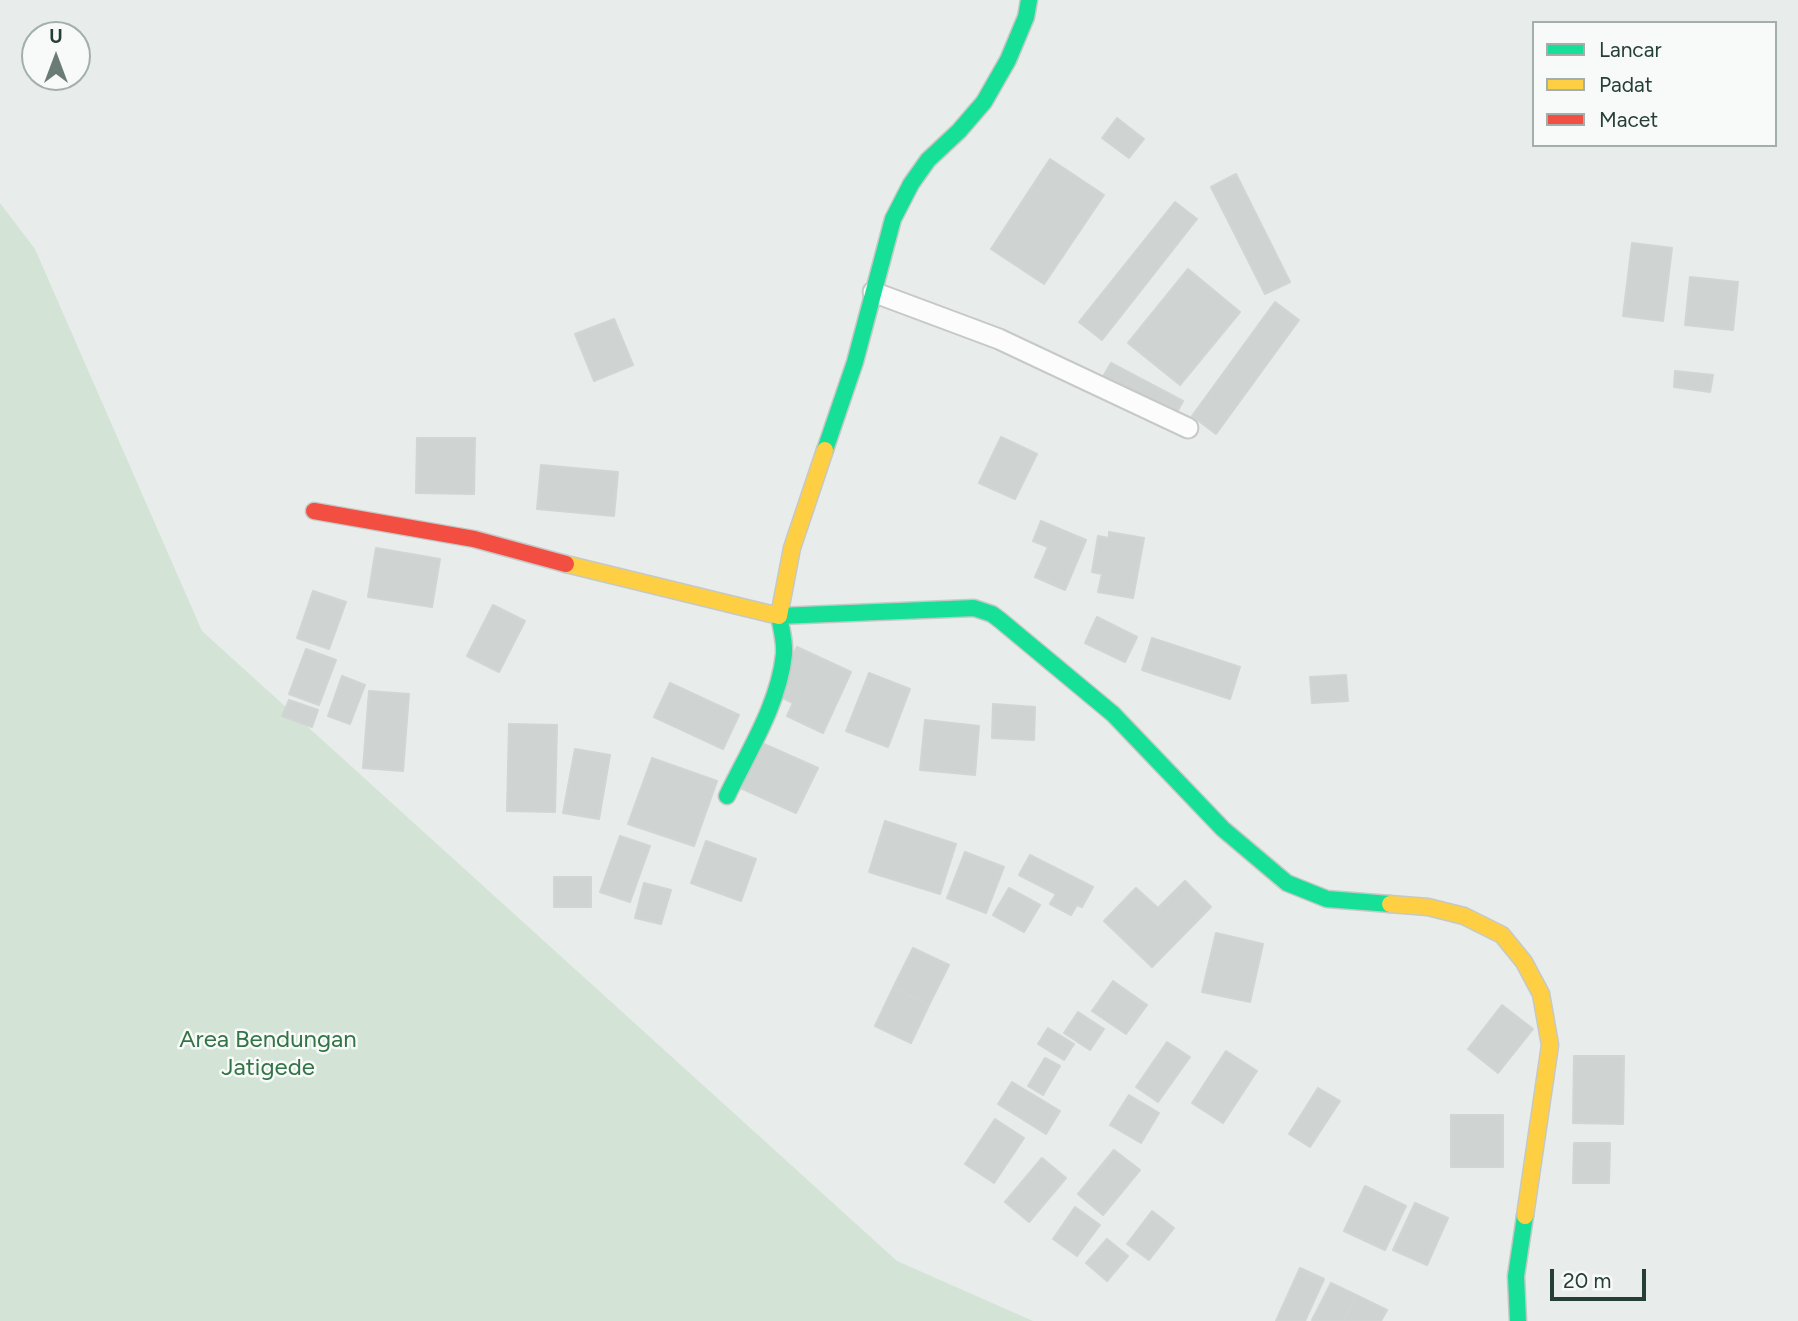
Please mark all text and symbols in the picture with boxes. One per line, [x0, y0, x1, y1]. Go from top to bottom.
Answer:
north arrow [21, 21, 91, 91]
legend [1532, 21, 1777, 147]
text: U [49, 25, 63, 48]
text: Lancar [1599, 37, 1662, 62]
text: Padat [1599, 72, 1653, 97]
text: Macet [1599, 107, 1658, 132]
park label: Area Bendungan Jatigede [179, 1026, 357, 1082]
scale bar [1553, 1254, 1649, 1298]
text: 20 m [1563, 1268, 1611, 1293]

